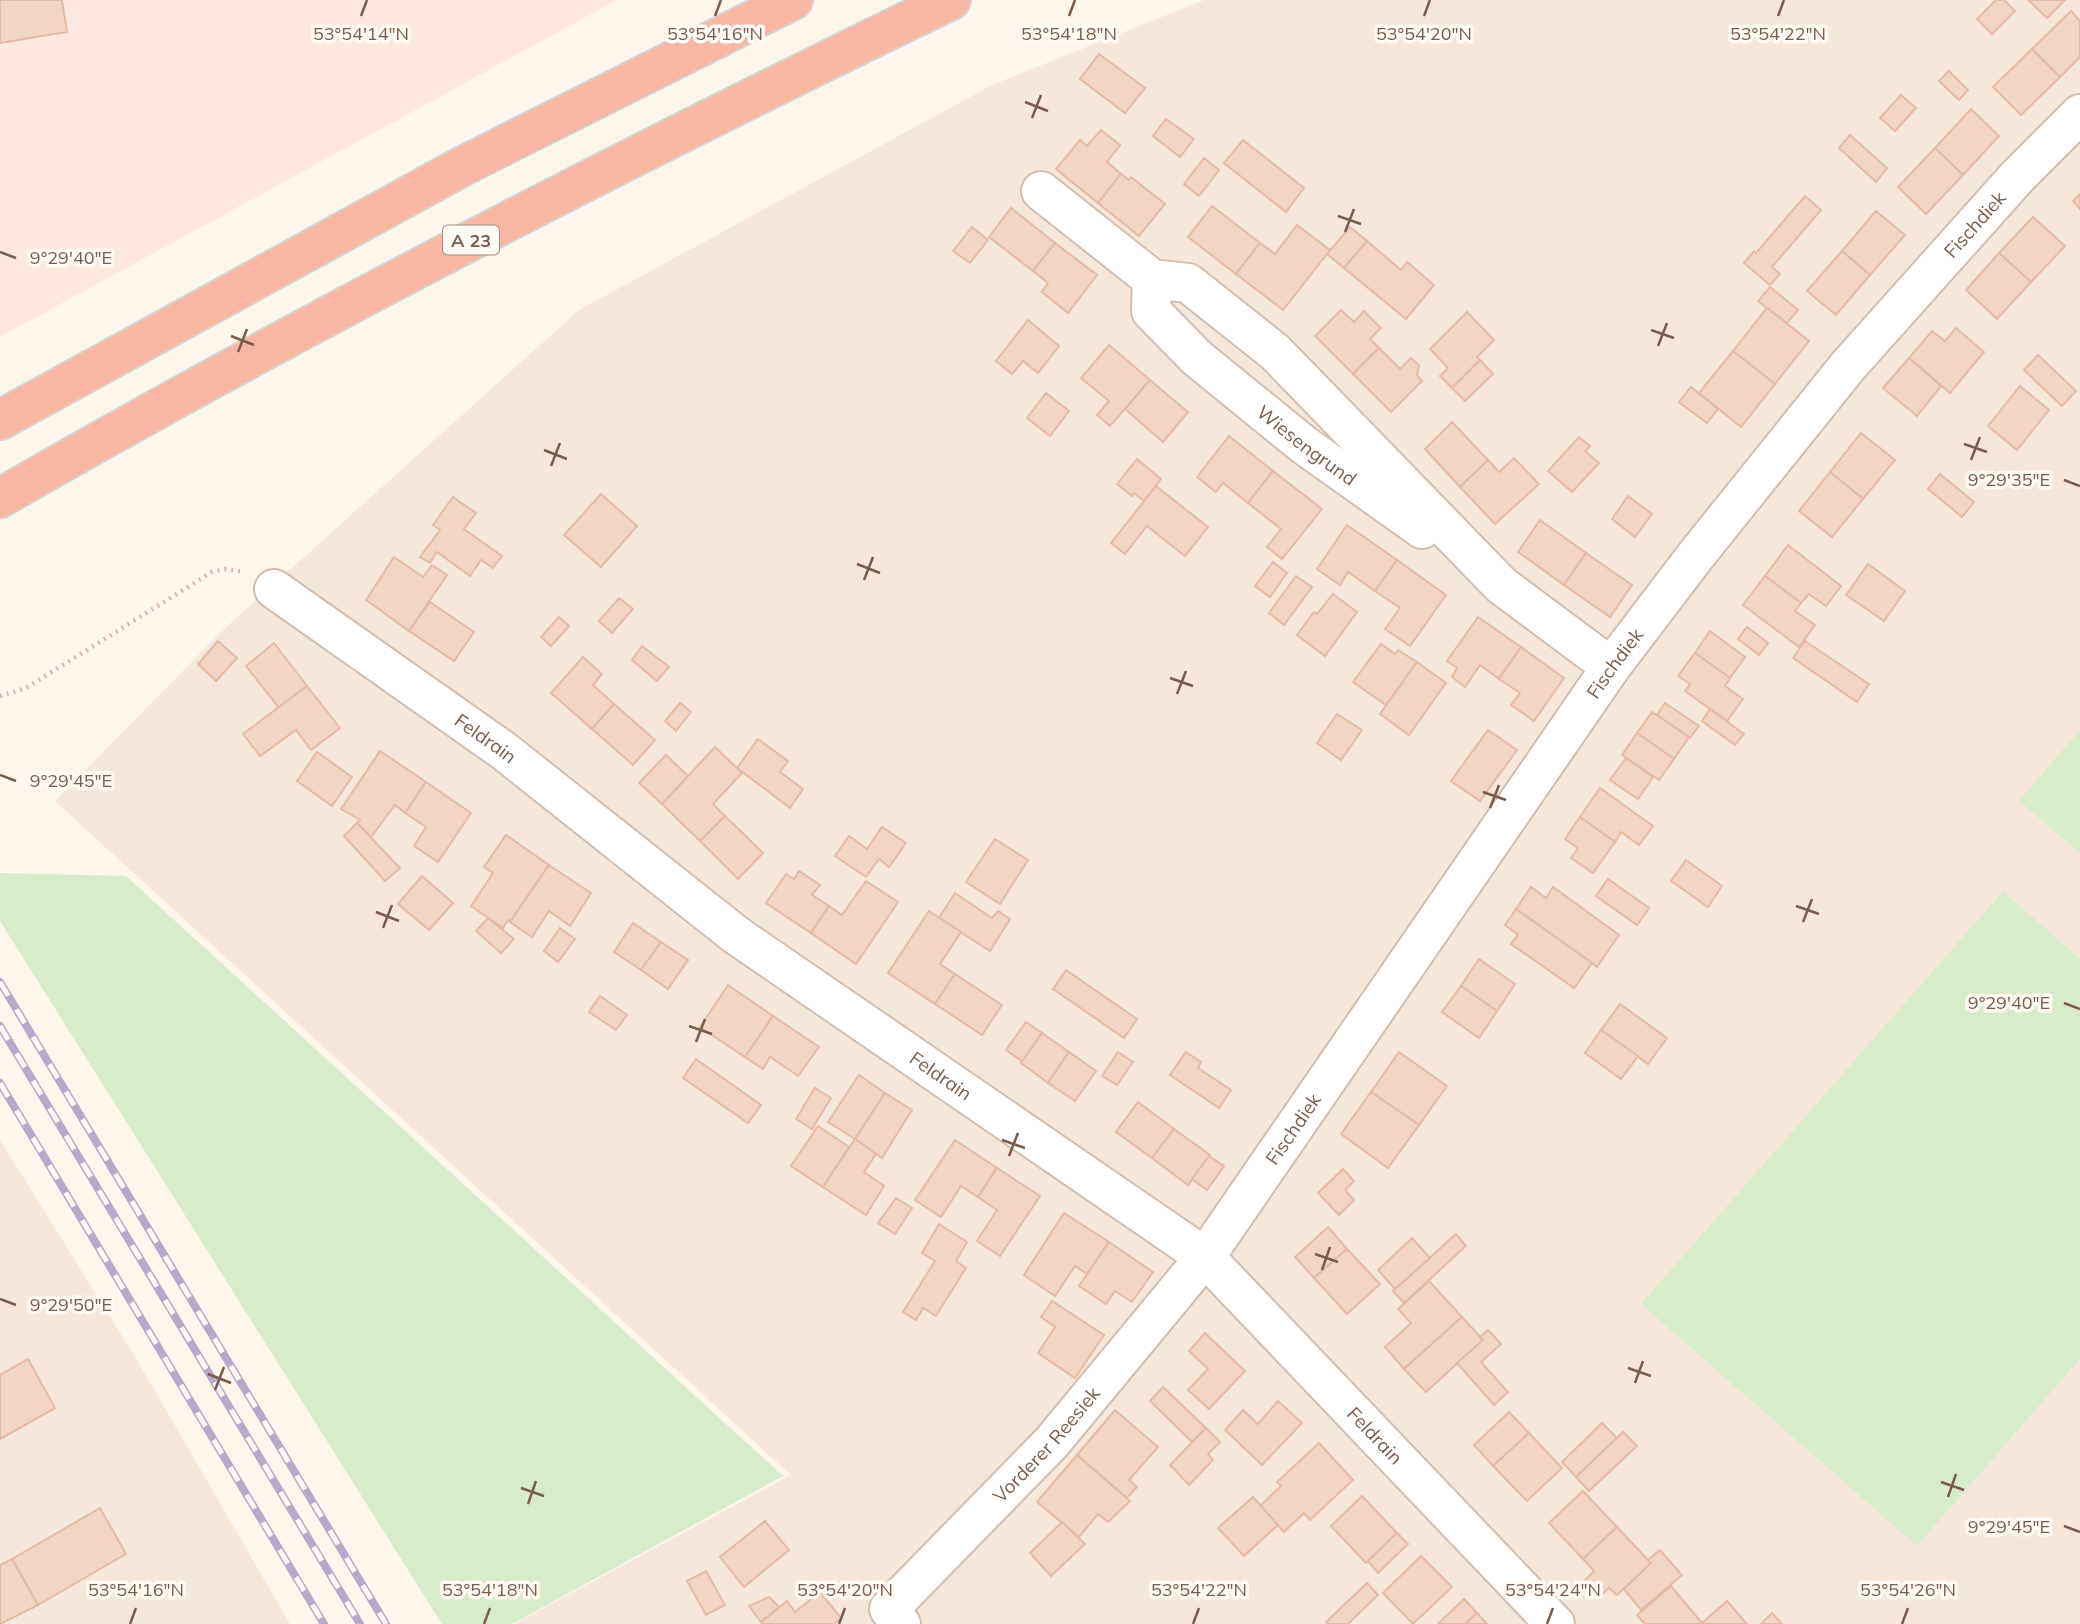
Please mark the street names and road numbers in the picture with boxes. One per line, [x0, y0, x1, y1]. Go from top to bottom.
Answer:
street label: Fischdiek [1939, 186, 2011, 263]
road number: A 23 [443, 226, 499, 254]
street label: Wiesengrund [1252, 400, 1361, 491]
street label: Fischdiek [1581, 623, 1648, 703]
street label: Feldrain [450, 708, 522, 768]
street label: Feldrain [905, 1046, 977, 1106]
street label: Fischdiek [1260, 1089, 1326, 1169]
street label: Vorderer Reesiek [988, 1381, 1105, 1507]
street label: Feldrain [1342, 1402, 1408, 1469]

